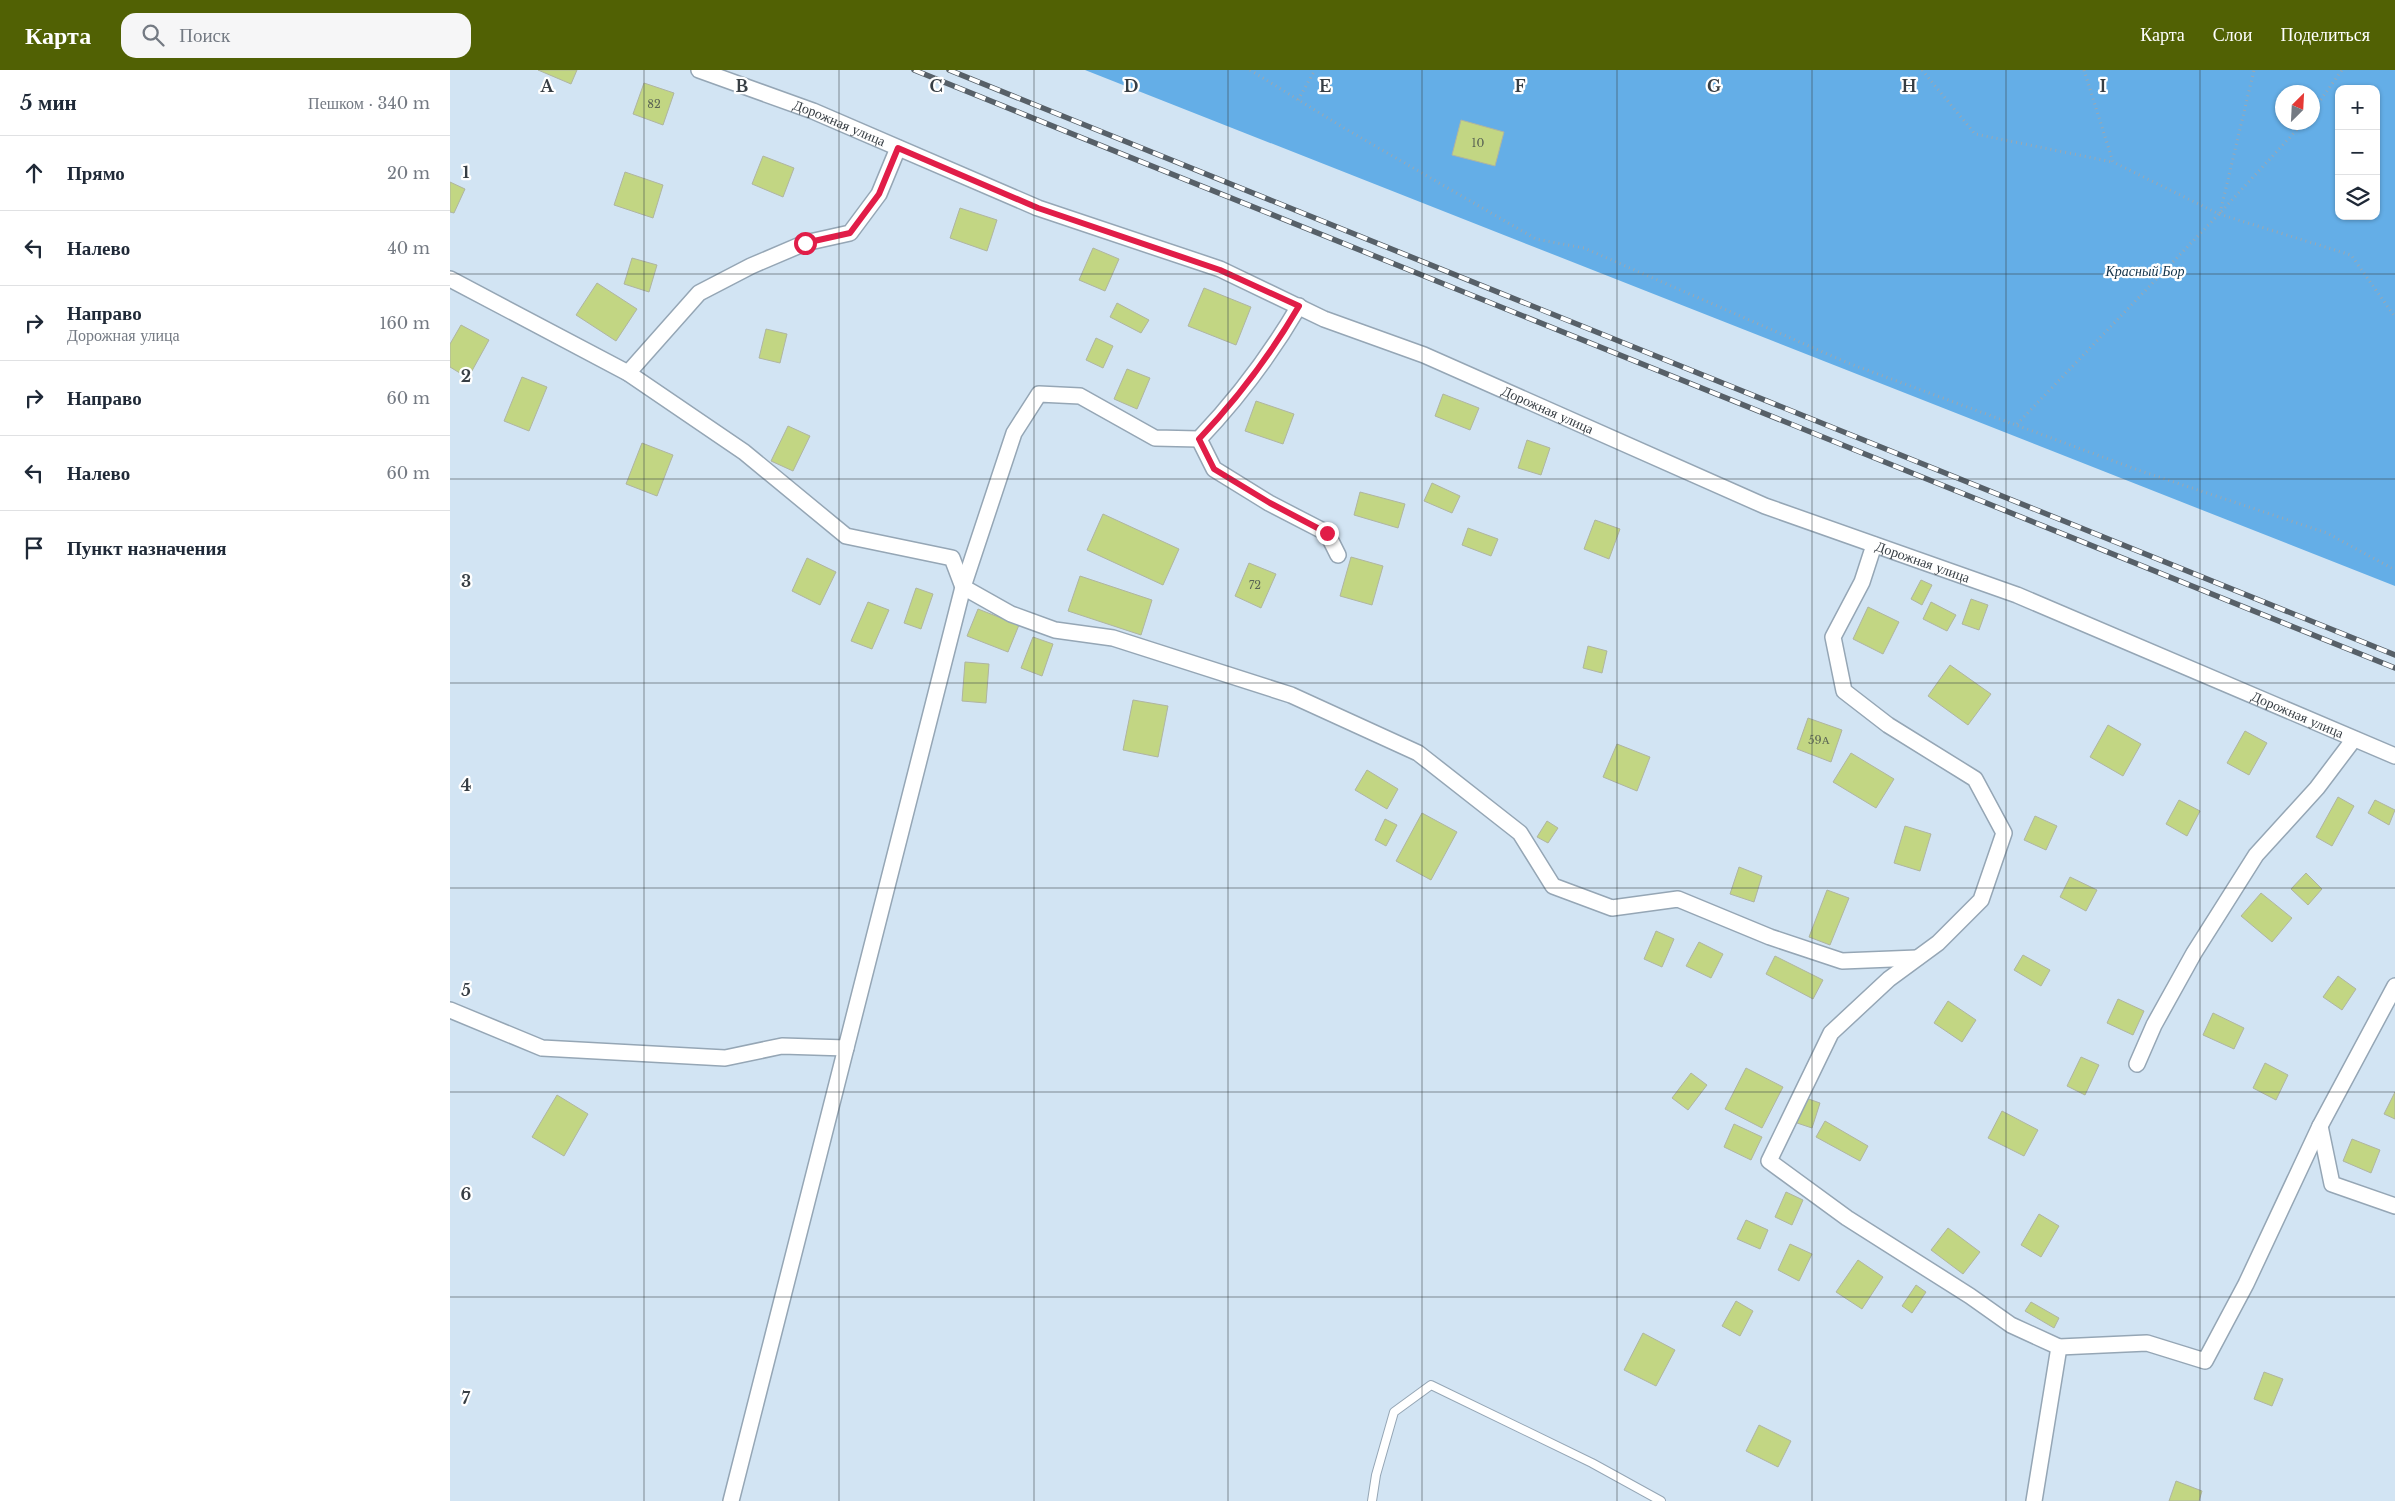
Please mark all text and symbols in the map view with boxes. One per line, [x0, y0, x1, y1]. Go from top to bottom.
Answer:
search box [121, 13, 471, 58]
text: Карта [25, 21, 91, 50]
icon: search [139, 21, 167, 49]
text: Поиск [179, 24, 230, 47]
text: Карта [2140, 24, 2185, 46]
text: Слои [2213, 24, 2252, 46]
text: Поделиться [2280, 24, 2370, 46]
text: A [540, 76, 555, 96]
text: B [736, 76, 749, 96]
text: C [929, 76, 943, 96]
text: D [1124, 76, 1138, 96]
text: E [1319, 76, 1331, 96]
text: F [1514, 76, 1526, 96]
text: G [1707, 76, 1721, 96]
text: H [1901, 76, 1917, 96]
text: I [2100, 76, 2107, 96]
north arrow [2275, 85, 2320, 130]
map controls [2335, 85, 2380, 220]
button: + [2335, 85, 2380, 130]
text: 5 мин [20, 90, 77, 116]
text: Пешком · 340 m [308, 93, 430, 113]
street label: Дорожная улица [791, 96, 889, 151]
house number: 82 [647, 97, 661, 111]
button: − [2335, 130, 2380, 175]
house number: 10 [1472, 136, 1485, 150]
icon: ahead [20, 159, 48, 187]
text: Прямо [67, 162, 125, 185]
text: 1 [463, 162, 470, 182]
text: 20 m [387, 163, 430, 183]
button: layers [2335, 175, 2380, 220]
route start [794, 232, 817, 255]
icon: left [20, 234, 48, 262]
text: Налево [67, 237, 130, 260]
text: 40 m [387, 238, 430, 258]
park label: Красный Бор [2104, 262, 2185, 280]
text: Направо [67, 302, 142, 325]
icon: right [20, 309, 48, 337]
text: 160 m [379, 313, 430, 333]
text: Дорожная улица [67, 325, 180, 345]
text: 2 [461, 366, 471, 386]
street label: Дорожная улица [1499, 382, 1597, 438]
icon: right [20, 384, 48, 412]
text: Направо [67, 387, 142, 410]
text: 60 m [387, 388, 430, 408]
icon: left [20, 459, 48, 487]
text: Налево [67, 462, 130, 485]
text: 60 m [387, 463, 430, 483]
route end [1316, 522, 1339, 545]
icon: arrive [20, 534, 48, 562]
text: Пункт назначения [67, 537, 227, 560]
street label: Дорожная улица [1873, 537, 1973, 587]
text: 3 [461, 571, 471, 591]
house number: 72 [1249, 578, 1261, 592]
street label: Дорожная улица [2249, 687, 2347, 742]
house number: 59А [1808, 733, 1830, 747]
text: 4 [461, 775, 471, 795]
text: 5 [461, 980, 471, 1000]
text: 6 [461, 1184, 472, 1204]
text: 7 [462, 1388, 471, 1408]

